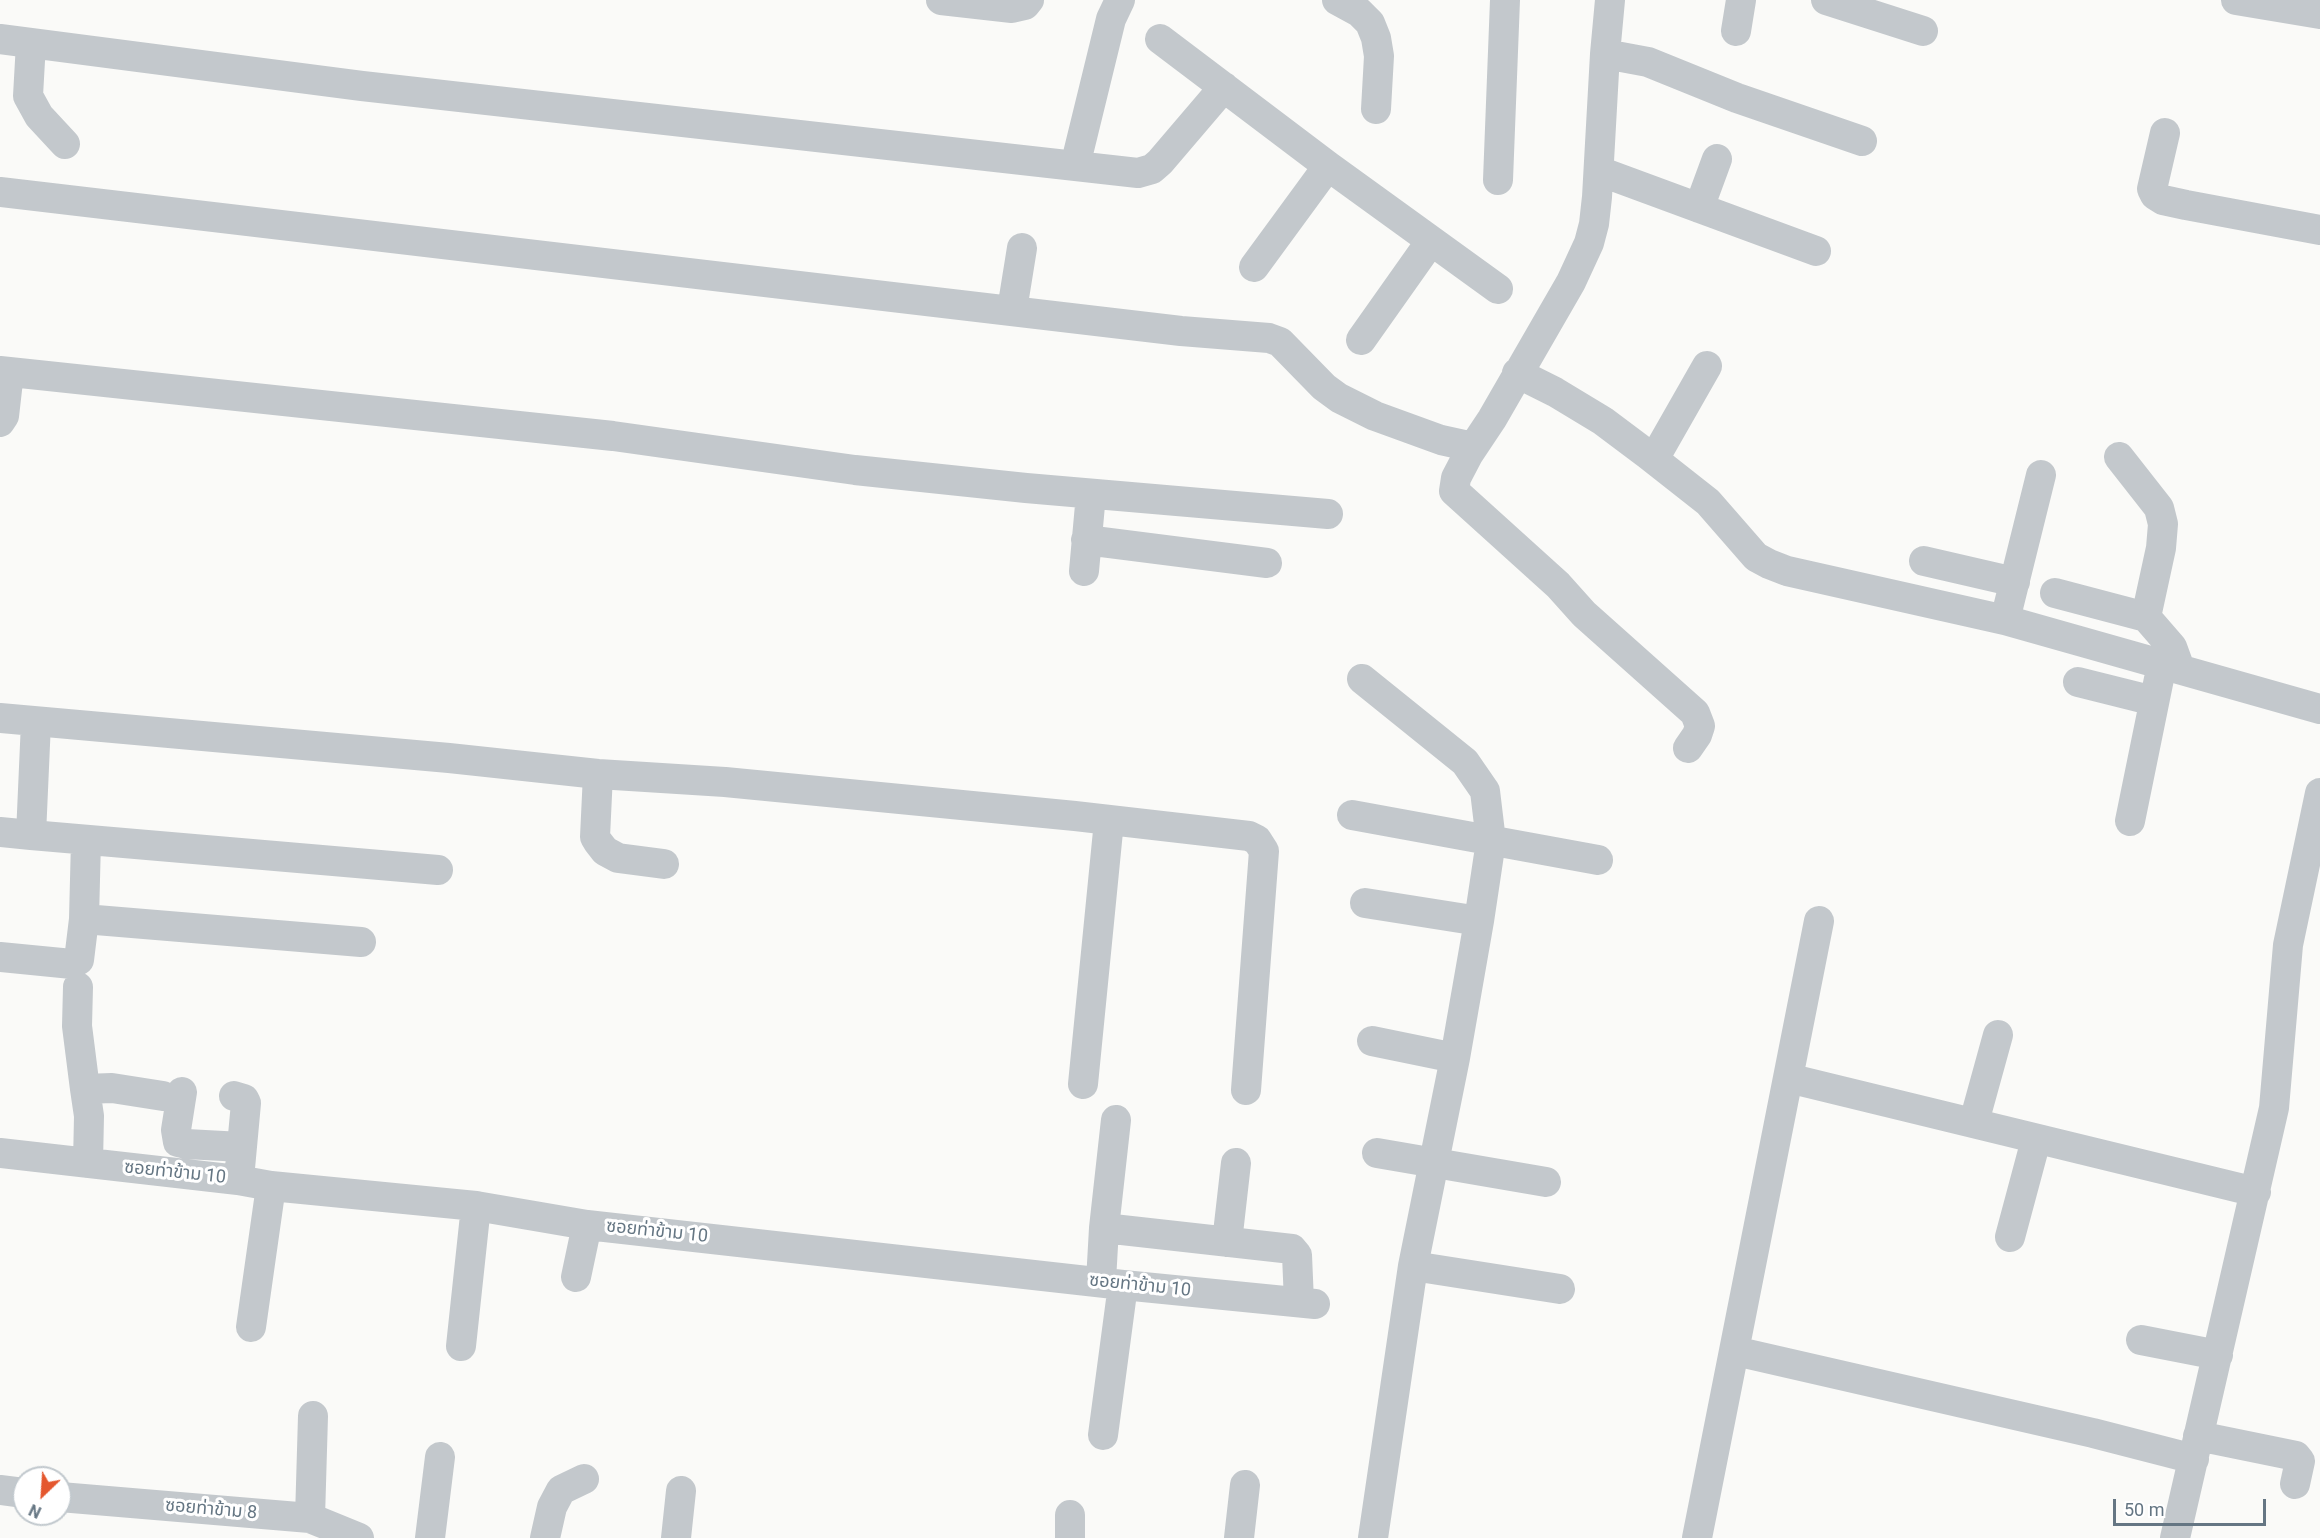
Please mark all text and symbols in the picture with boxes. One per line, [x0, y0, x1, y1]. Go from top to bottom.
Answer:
street label: ซอยท่าข้าม 10 [123, 1157, 227, 1189]
street label: ซอยท่าข้าม 10 [605, 1216, 709, 1248]
street label: ซอยท่าข้าม 10 [1088, 1270, 1192, 1302]
north arrow [12, 1466, 72, 1526]
scale bar [2116, 1487, 2269, 1525]
street label: ซอยท่าข้าม 8 [164, 1495, 258, 1525]
text: 50 m [2124, 1499, 2164, 1520]
text: N [26, 1500, 44, 1522]

